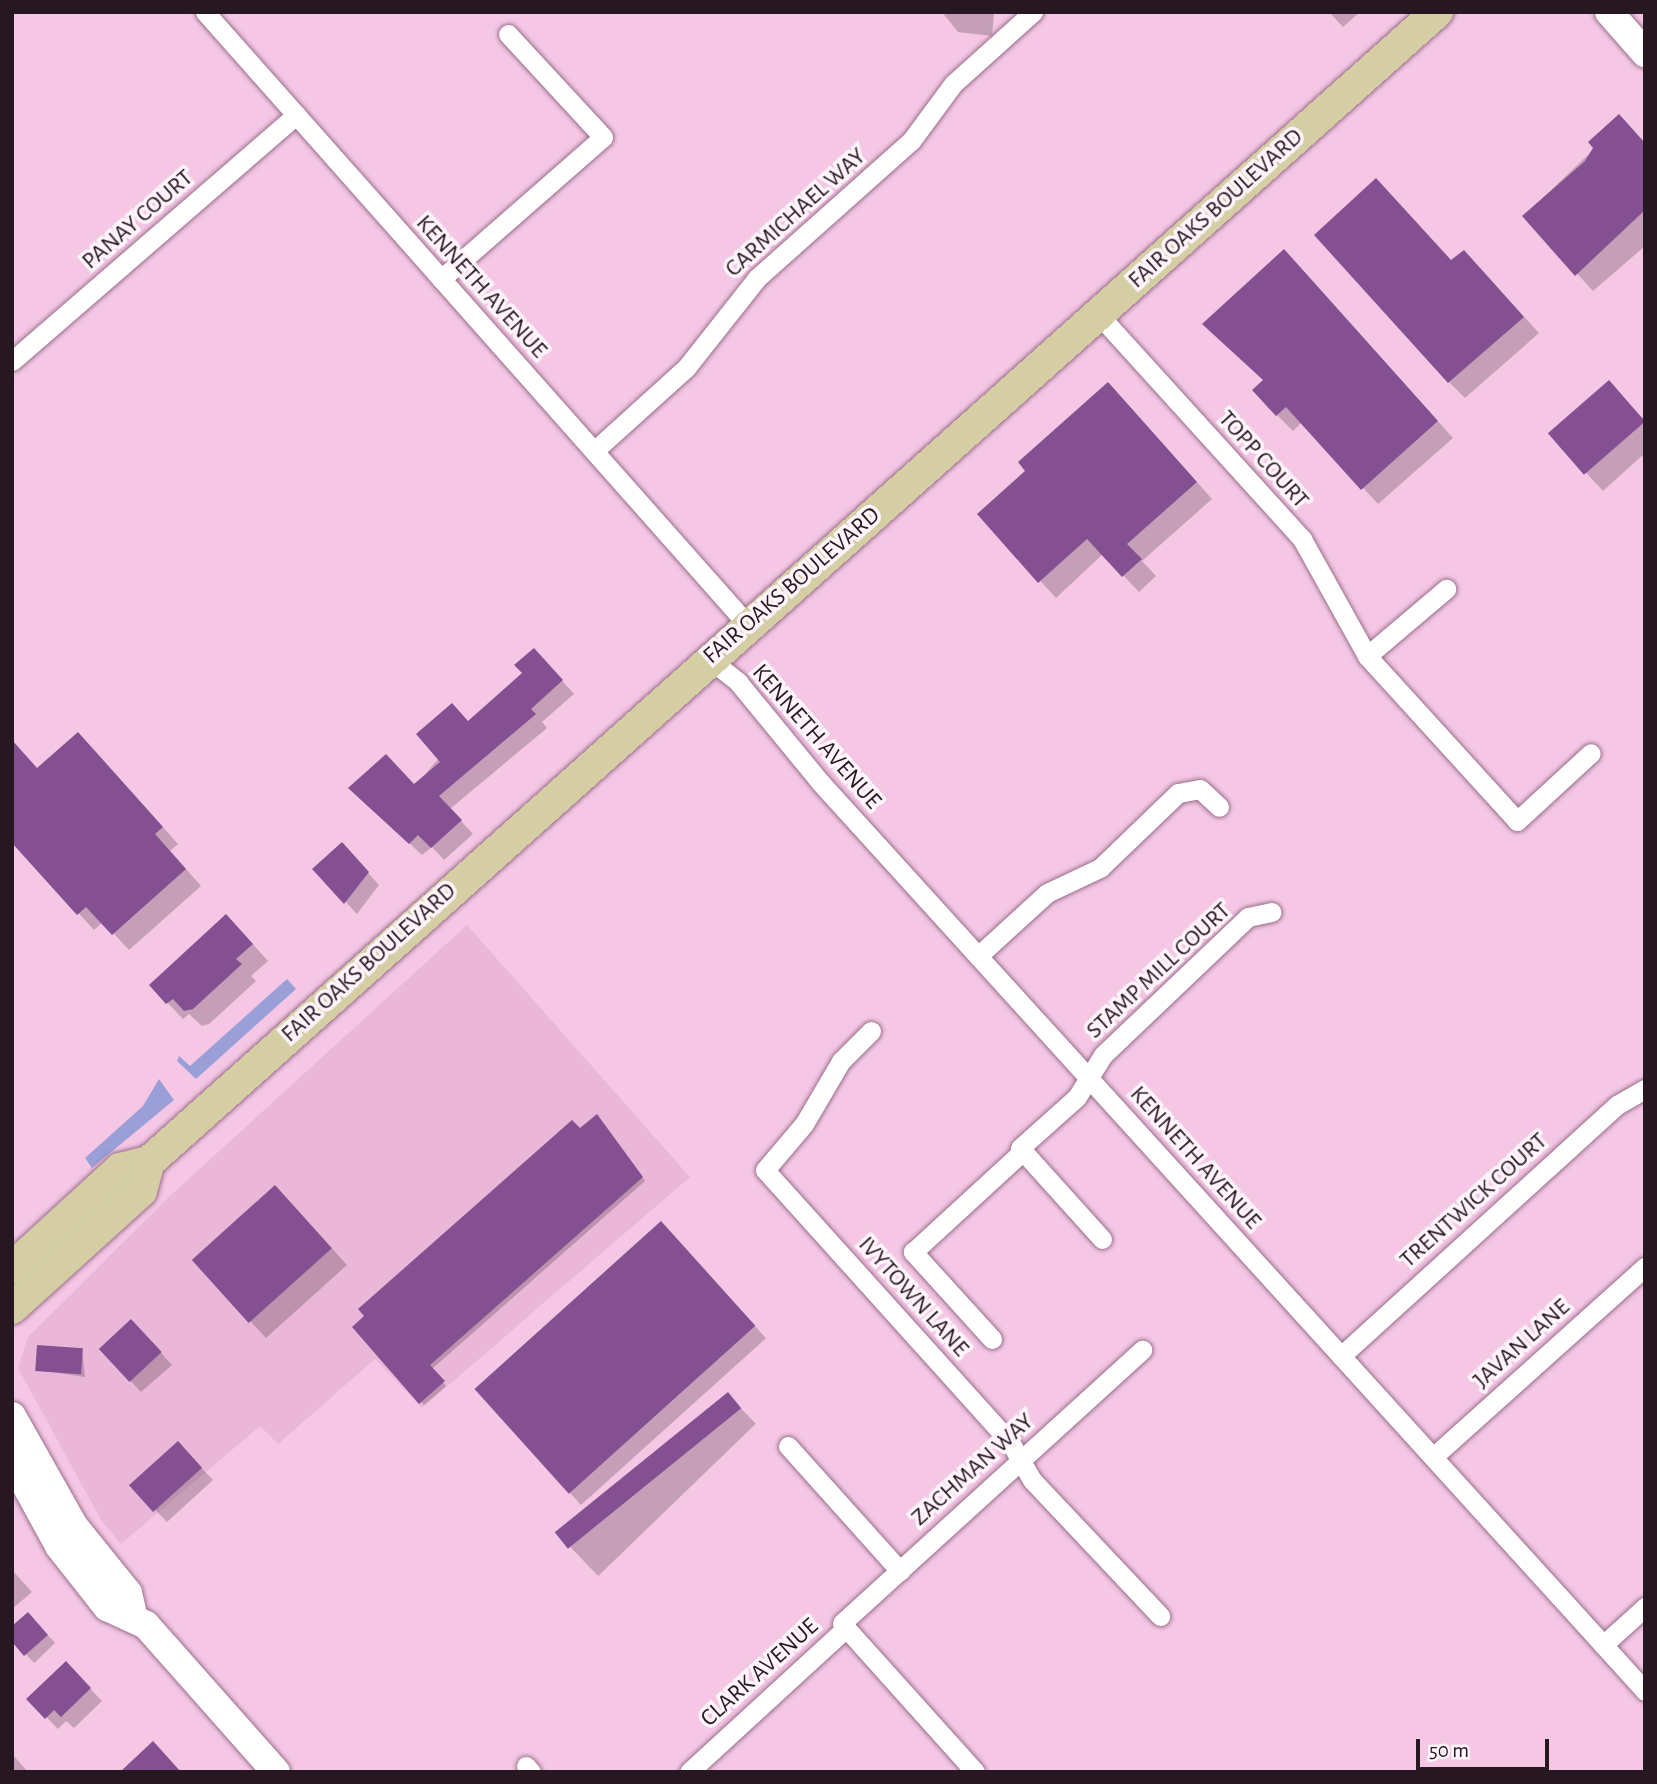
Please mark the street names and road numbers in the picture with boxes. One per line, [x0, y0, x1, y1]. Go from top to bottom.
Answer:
street label: FAIR OAKS BOULEVARD [1123, 123, 1309, 295]
street label: CARMICHAEL WAY [720, 142, 872, 284]
street label: PANAY COURT [77, 164, 199, 276]
street label: KENNETH AVENUE [409, 210, 553, 364]
street label: TOPP COURT [1212, 405, 1314, 515]
street label: FAIR OAKS BOULEVARD [698, 501, 886, 671]
street label: KENNETH AVENUE [745, 659, 887, 815]
street label: FAIR OAKS BOULEVARD [276, 877, 462, 1049]
street label: STAMP MILL COURT [1081, 897, 1237, 1045]
street label: KENNETH AVENUE [1123, 1081, 1267, 1235]
street label: TRENTWICK COURT [1394, 1127, 1554, 1275]
street label: IVYTOWN LANE [852, 1231, 974, 1363]
street label: JAVAN LANE [1468, 1293, 1576, 1395]
street label: ZACHMAN WAY [906, 1408, 1040, 1532]
street label: CLARK AVENUE [695, 1613, 825, 1733]

